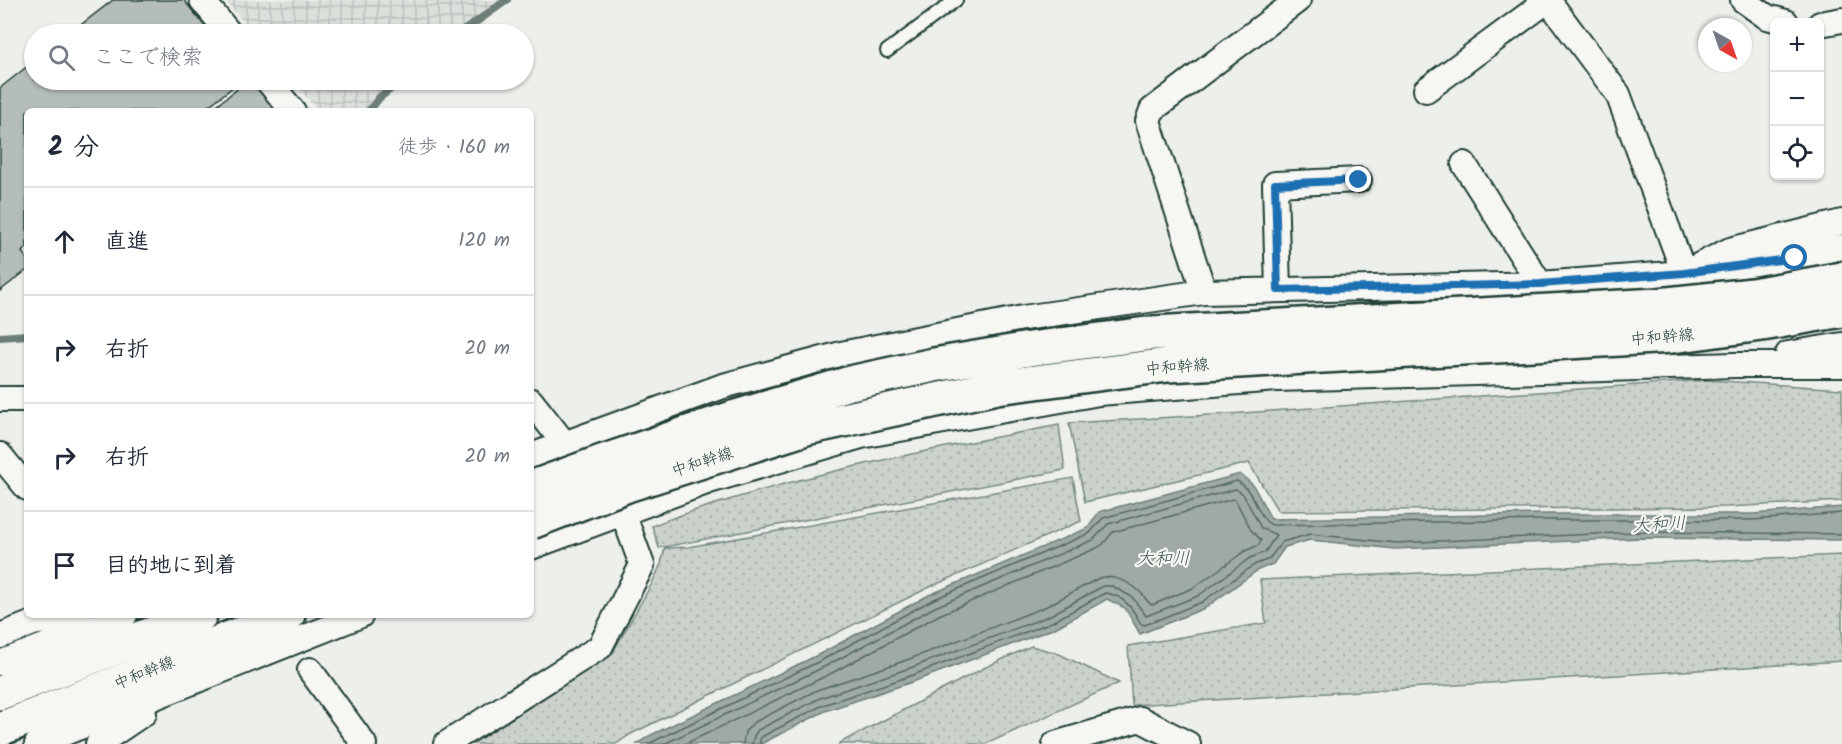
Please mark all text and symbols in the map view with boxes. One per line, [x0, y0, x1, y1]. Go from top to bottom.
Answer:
north arrow [1698, 18, 1752, 72]
map controls [1770, 18, 1824, 180]
button: + [1770, 18, 1824, 72]
search box [24, 24, 534, 90]
icon: search [45, 41, 78, 74]
text: ここで検索 [93, 41, 203, 76]
button: − [1770, 72, 1824, 126]
button: locate [1770, 126, 1824, 180]
text: 2 分 [48, 127, 99, 169]
text: 徒歩 · 160 m [398, 132, 510, 164]
route end [1345, 166, 1371, 192]
icon: ahead [48, 225, 81, 258]
text: 直進 [105, 225, 149, 260]
text: 120 m [458, 225, 510, 257]
route start [1781, 244, 1807, 270]
street label: 中和幹線 [1629, 322, 1695, 353]
icon: right [48, 333, 81, 366]
text: 右折 [105, 333, 149, 368]
text: 20 m [464, 333, 510, 365]
street label: 中和幹線 [1144, 352, 1210, 383]
icon: right [48, 441, 81, 474]
text: 右折 [105, 441, 149, 476]
text: 20 m [464, 441, 510, 473]
street label: 中和幹線 [668, 441, 737, 484]
water label: 大和川 [1631, 510, 1687, 541]
water label: 大和川 [1136, 545, 1190, 574]
icon: arrive [48, 549, 81, 582]
text: 目的地に到着 [105, 549, 237, 584]
street label: 中和幹線 [110, 650, 179, 697]

